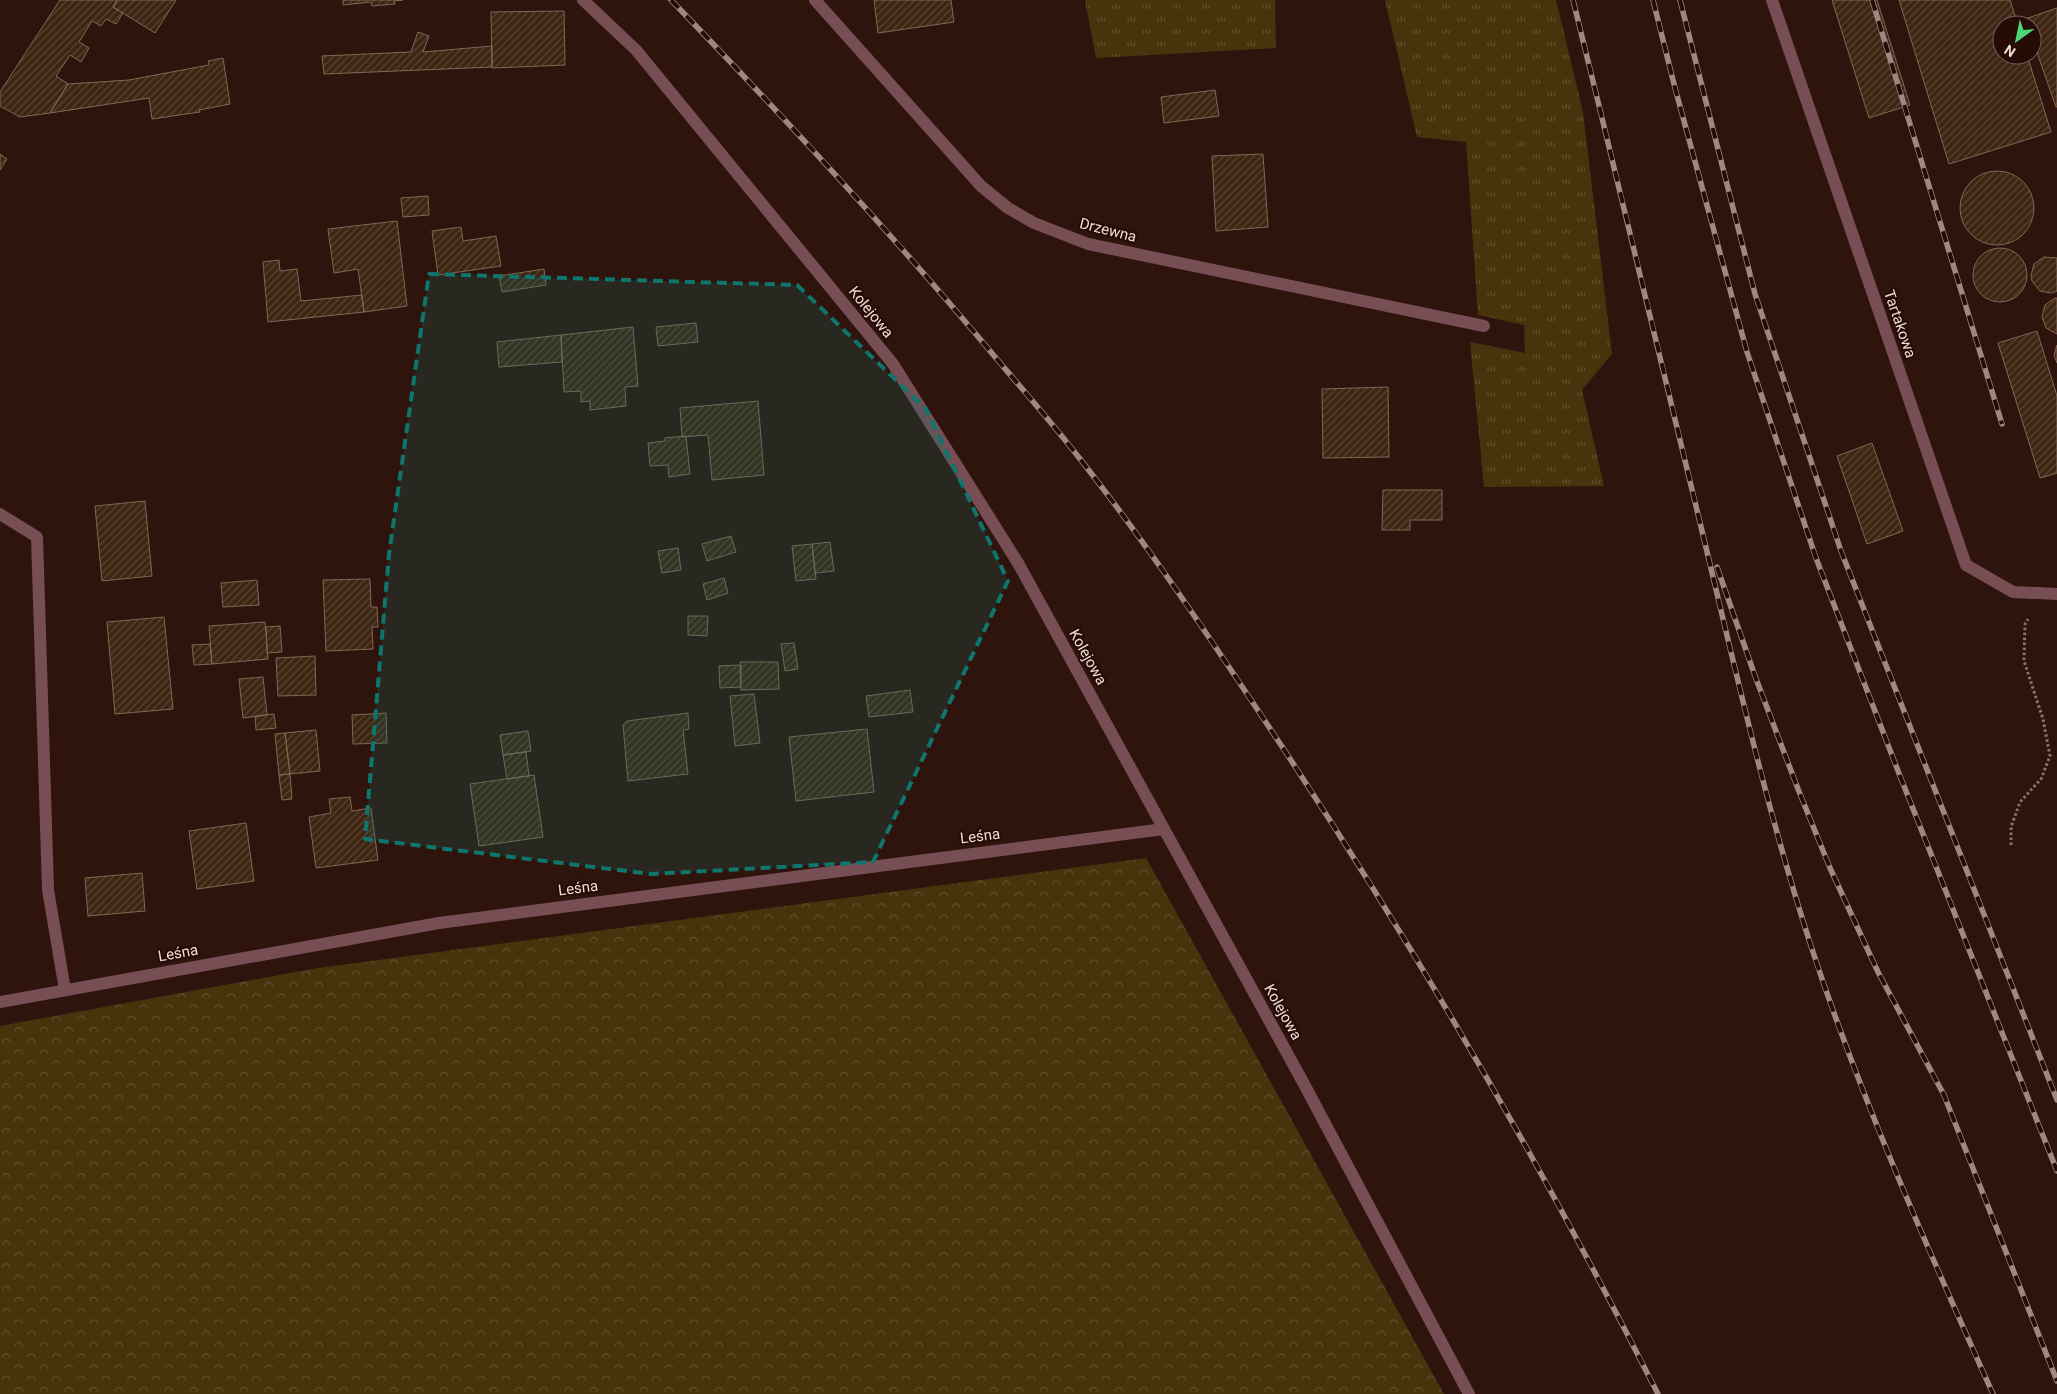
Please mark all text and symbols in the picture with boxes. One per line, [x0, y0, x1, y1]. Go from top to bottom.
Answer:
north arrow [1992, 15, 2042, 65]
text: N [2001, 41, 2018, 60]
street label: Drzewna [1078, 214, 1138, 246]
street label: Kolejowa [845, 283, 897, 341]
street label: Tartakowa [1880, 288, 1920, 360]
street label: Kolejowa [1065, 626, 1111, 688]
street label: Leśna [959, 825, 1001, 847]
street label: Leśna [557, 877, 599, 899]
street label: Leśna [157, 941, 199, 965]
street label: Kolejowa [1260, 981, 1306, 1043]

